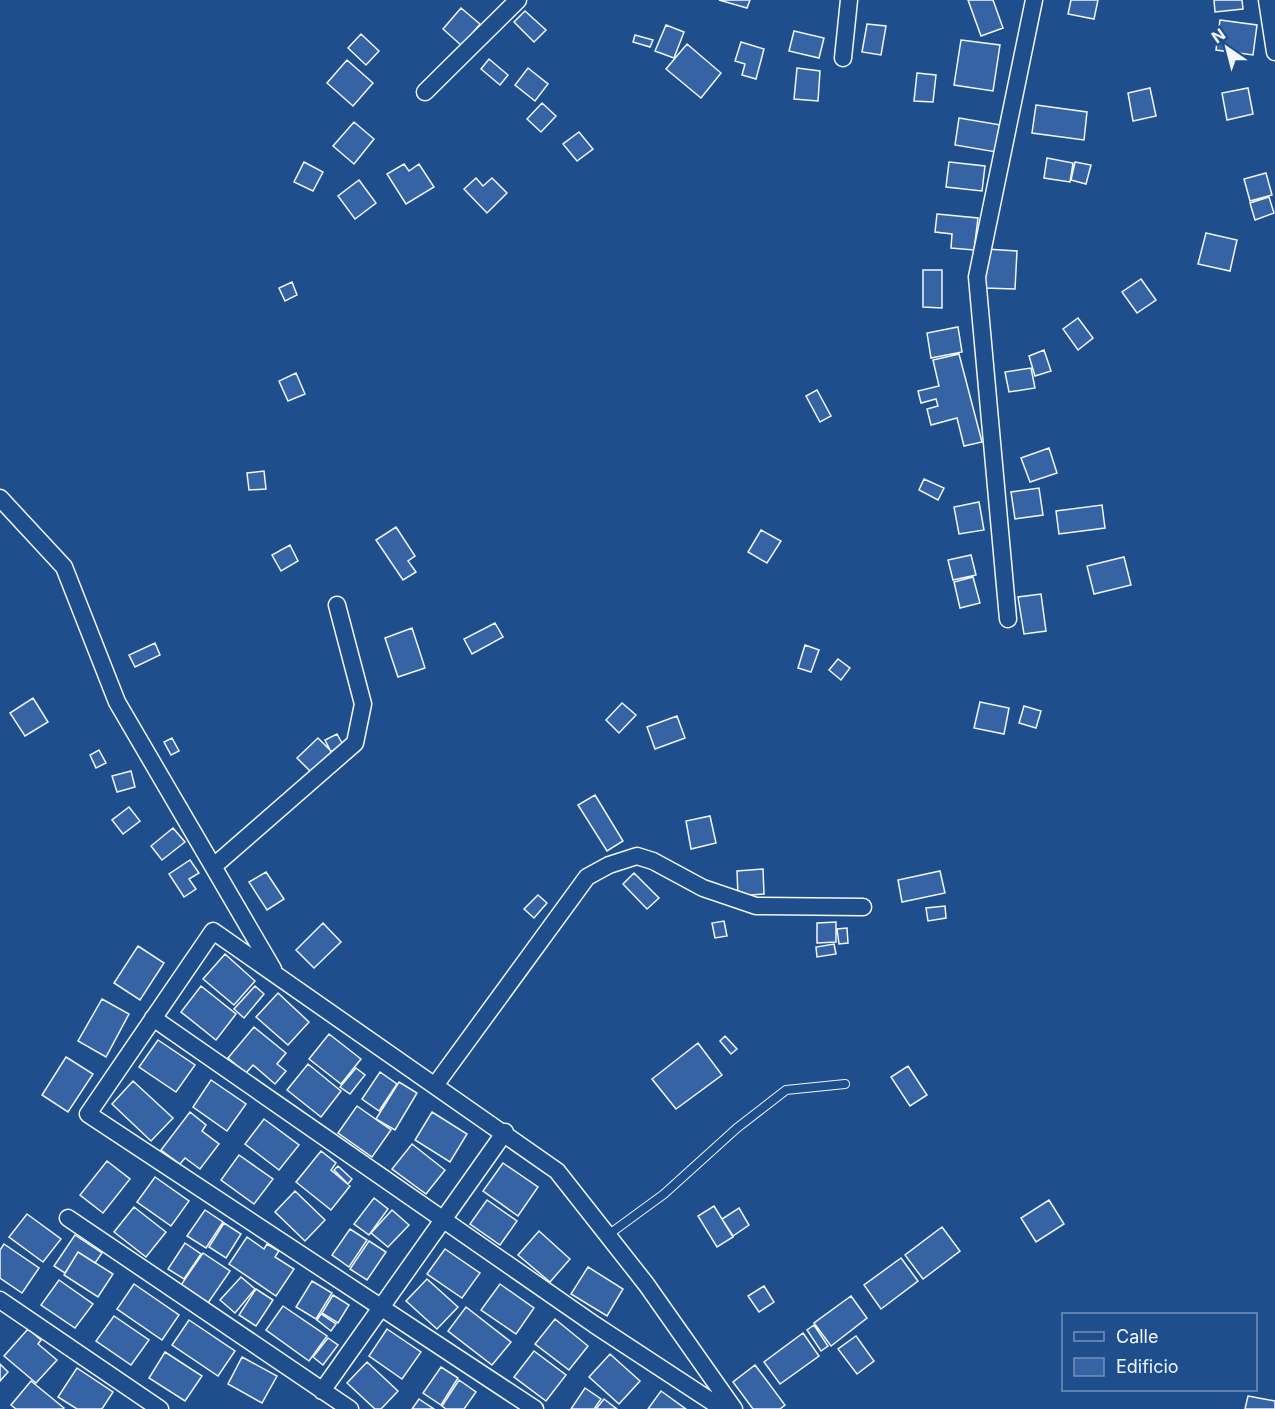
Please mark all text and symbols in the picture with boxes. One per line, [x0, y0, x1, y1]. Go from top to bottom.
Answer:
north arrow [1197, 18, 1257, 78]
text: N [1208, 24, 1229, 47]
legend [1062, 1313, 1257, 1391]
text: Calle [1116, 1326, 1158, 1347]
text: Edificio [1116, 1356, 1179, 1377]

